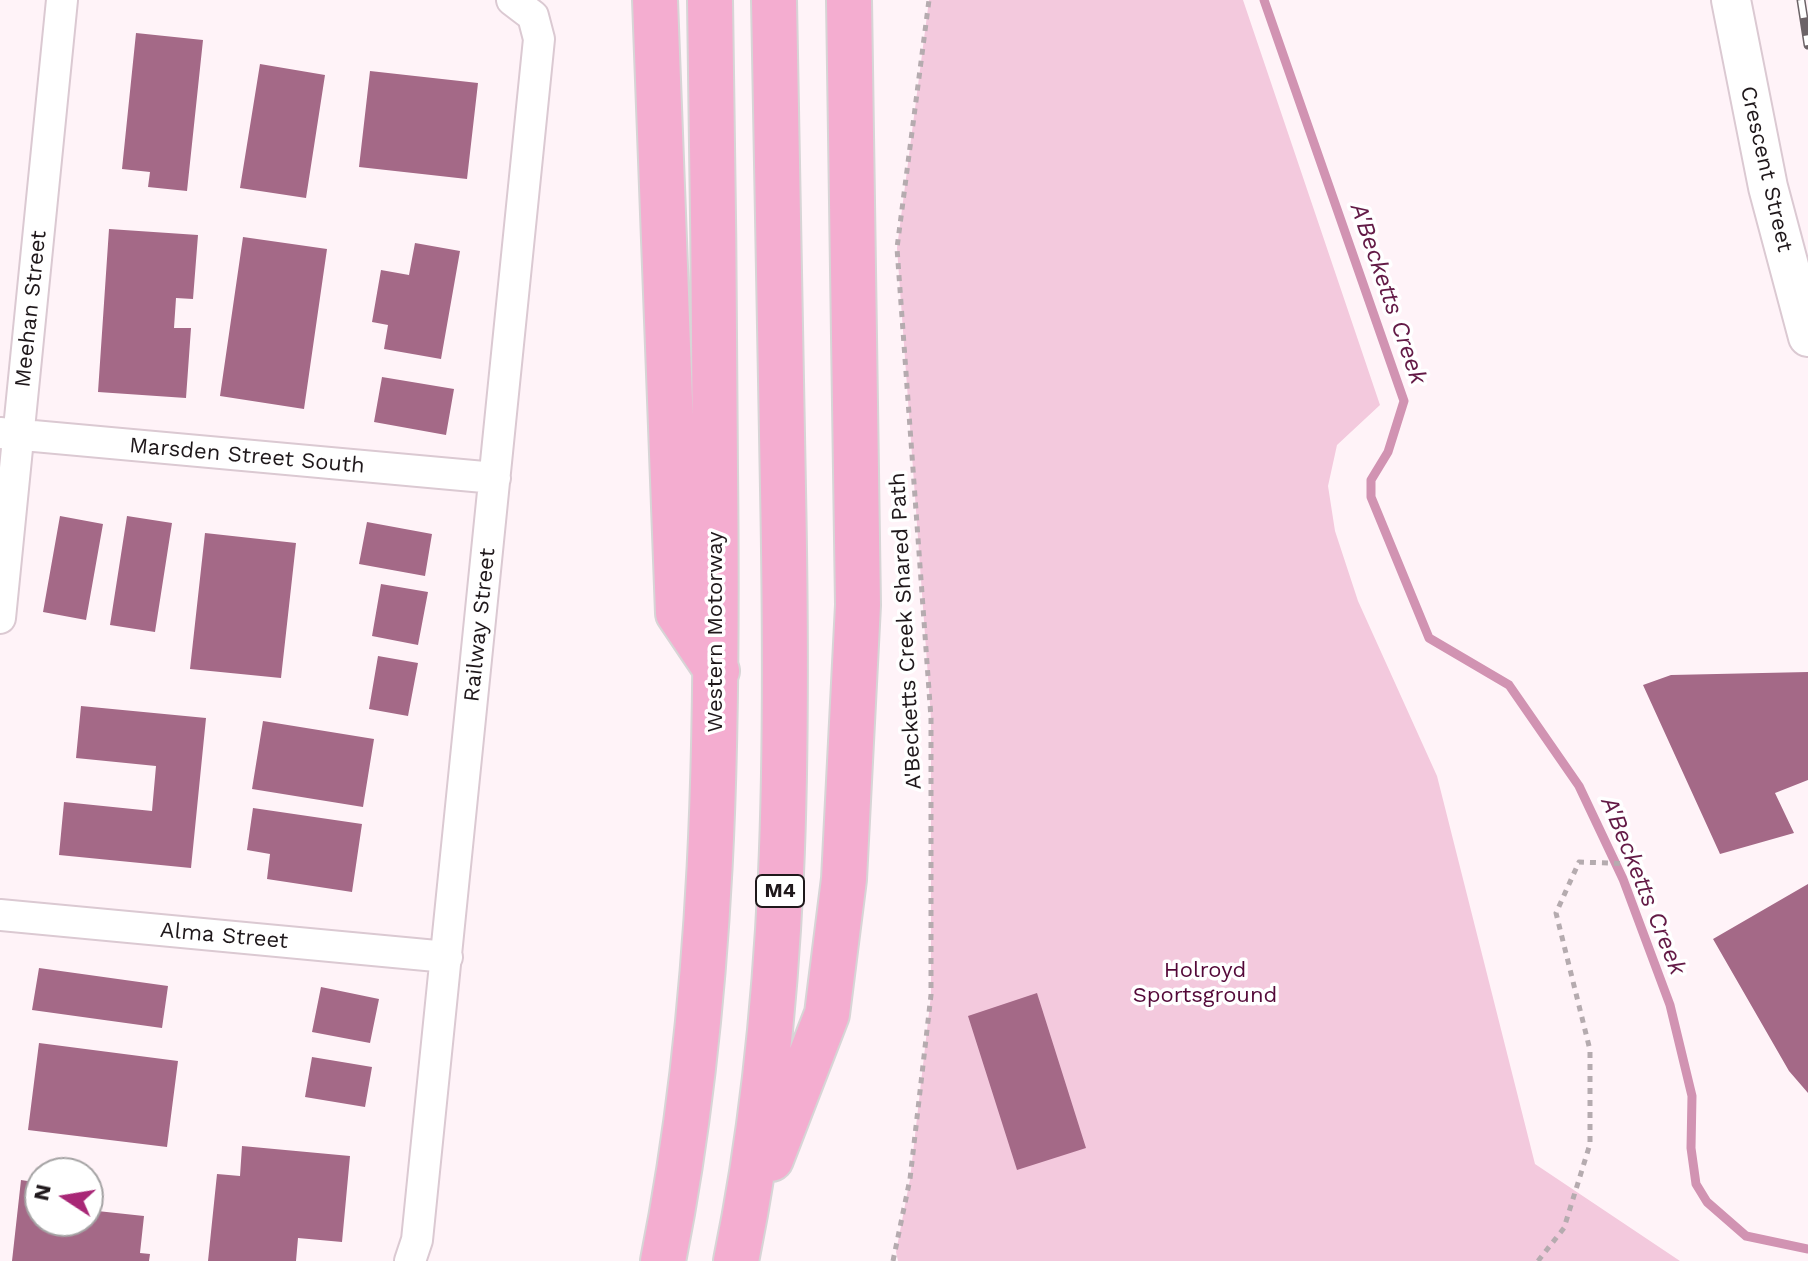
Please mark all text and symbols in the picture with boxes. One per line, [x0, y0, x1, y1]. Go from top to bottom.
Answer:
street label: Crescent Street [1734, 83, 1798, 255]
water label: A'Becketts Creek [1344, 200, 1432, 388]
street label: Meehan Street [10, 229, 52, 389]
street label: Marsden Street South [128, 433, 366, 479]
street label: A'Becketts Creek Shared Path [885, 472, 927, 790]
street label: Western Motorway [703, 531, 729, 733]
street label: Railway Street [459, 547, 501, 703]
water label: A'Becketts Creek [1594, 793, 1692, 979]
road number: M4 [756, 875, 804, 907]
street label: Alma Street [159, 917, 289, 955]
park label: Holroyd Sportsground [1133, 958, 1277, 1010]
north arrow [24, 1157, 104, 1237]
text: N [28, 1182, 56, 1203]

